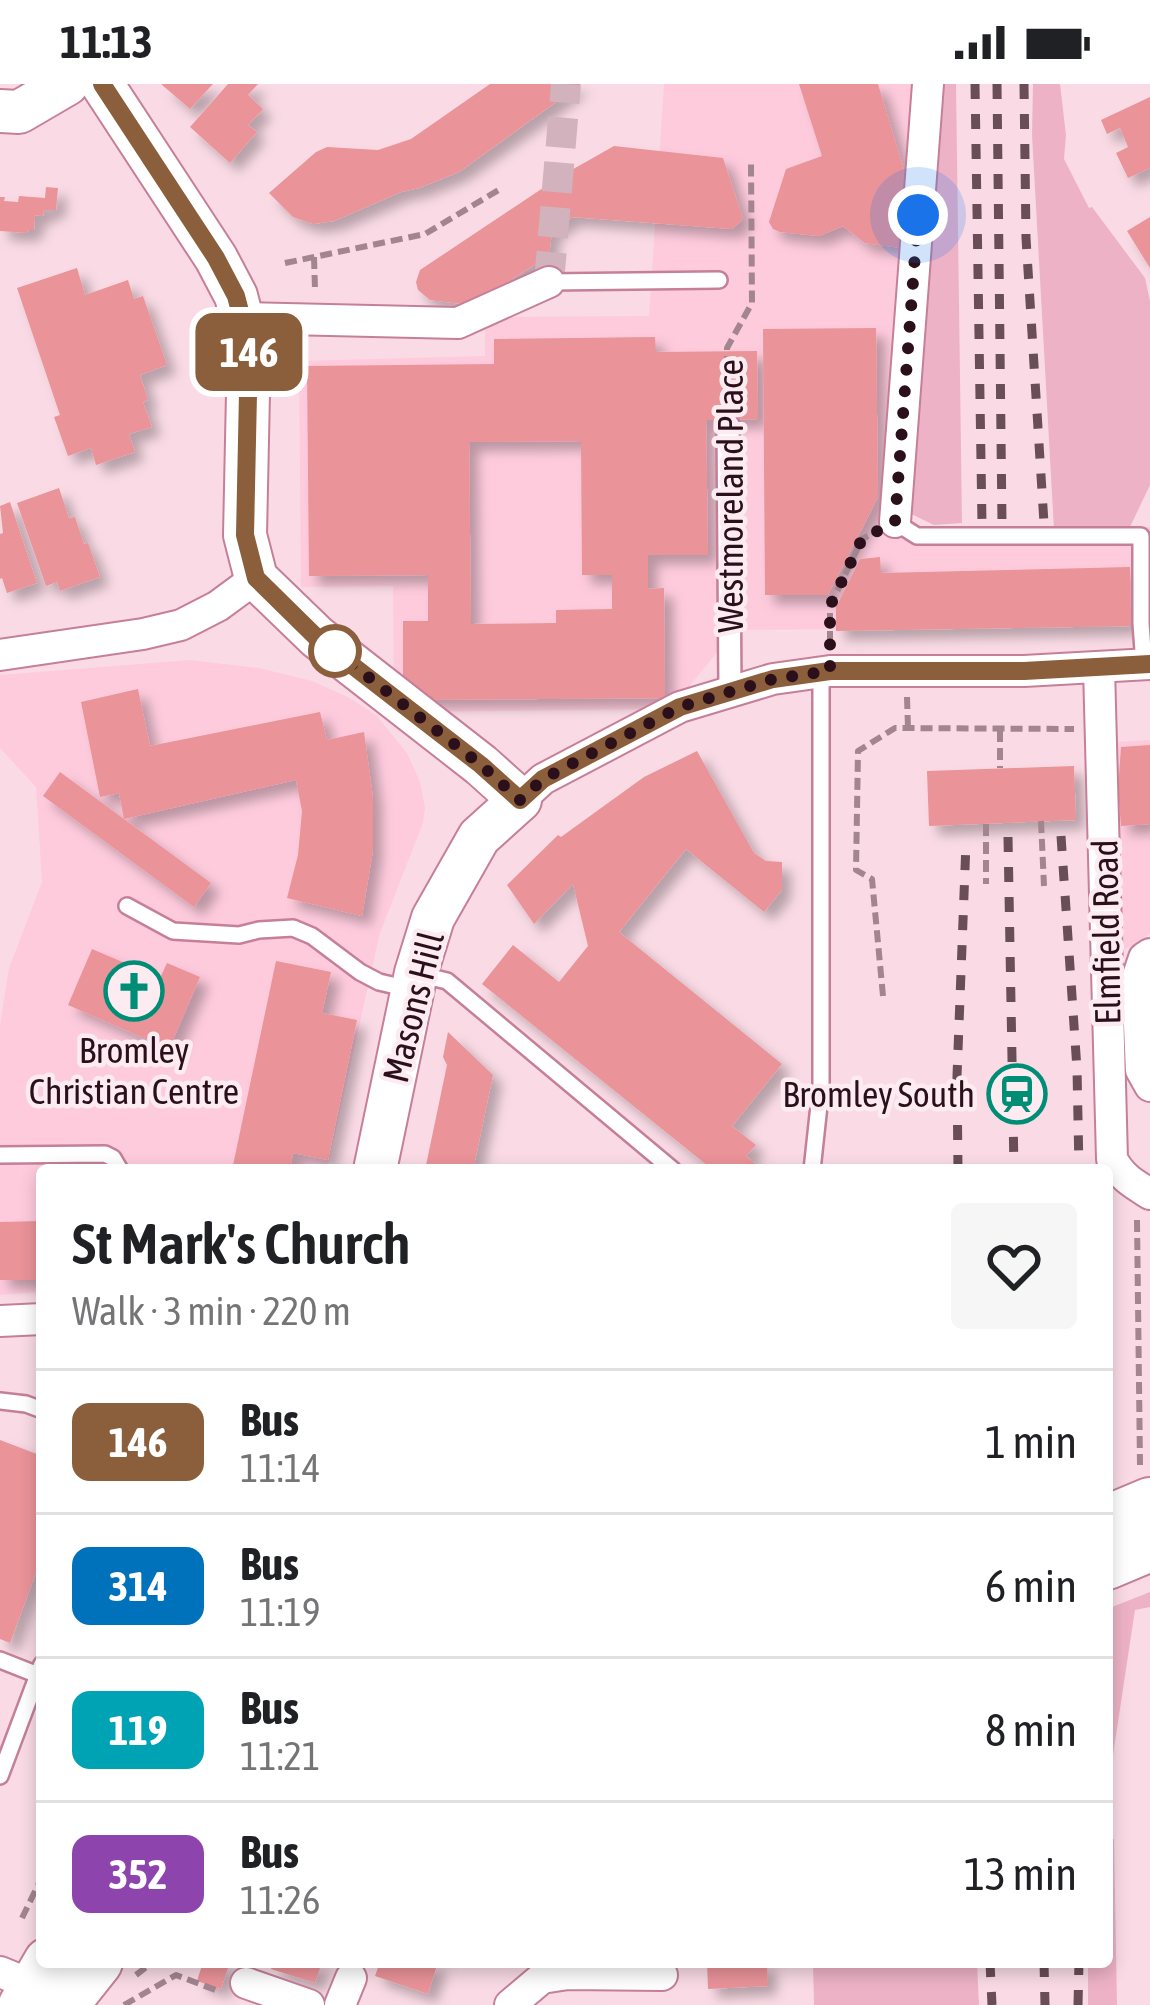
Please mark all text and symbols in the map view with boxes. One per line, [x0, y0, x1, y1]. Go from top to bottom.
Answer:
text: 11:13 [60, 16, 153, 68]
your location [888, 185, 948, 245]
line badge: 146 [180, 313, 318, 391]
text: 146 [219, 328, 279, 376]
street label: Westmoreland Place [709, 359, 751, 633]
unlabelled marker [310, 626, 360, 676]
street label: Elmfield Road [1083, 839, 1129, 1025]
street label: Masons Hill [374, 927, 452, 1087]
church icon: Bromley Christian Centre [103, 960, 165, 1022]
place label: Bromley Christian Centre [29, 1029, 239, 1112]
station icon: Bromley South [986, 1063, 1048, 1125]
place label: Bromley South [782, 1073, 975, 1115]
button: heart [951, 1203, 1077, 1329]
text: St Mark's Church [72, 1211, 410, 1276]
text: Walk · 3 min · 220 m [72, 1289, 351, 1333]
text: Bus [240, 1394, 299, 1446]
text: 1 min [985, 1416, 1077, 1468]
text: 146 [108, 1418, 168, 1466]
text: 11:14 [240, 1446, 320, 1490]
text: Bus [240, 1538, 299, 1590]
text: 6 min [985, 1560, 1077, 1612]
text: 314 [108, 1562, 168, 1610]
text: 11:19 [240, 1590, 320, 1634]
text: Bus [240, 1682, 299, 1734]
text: 8 min [985, 1704, 1077, 1756]
text: 119 [108, 1706, 168, 1754]
text: 11:21 [240, 1734, 320, 1778]
text: Bus [240, 1826, 299, 1878]
text: 13 min [964, 1848, 1077, 1900]
text: 352 [108, 1850, 168, 1898]
text: 11:26 [240, 1878, 320, 1922]

